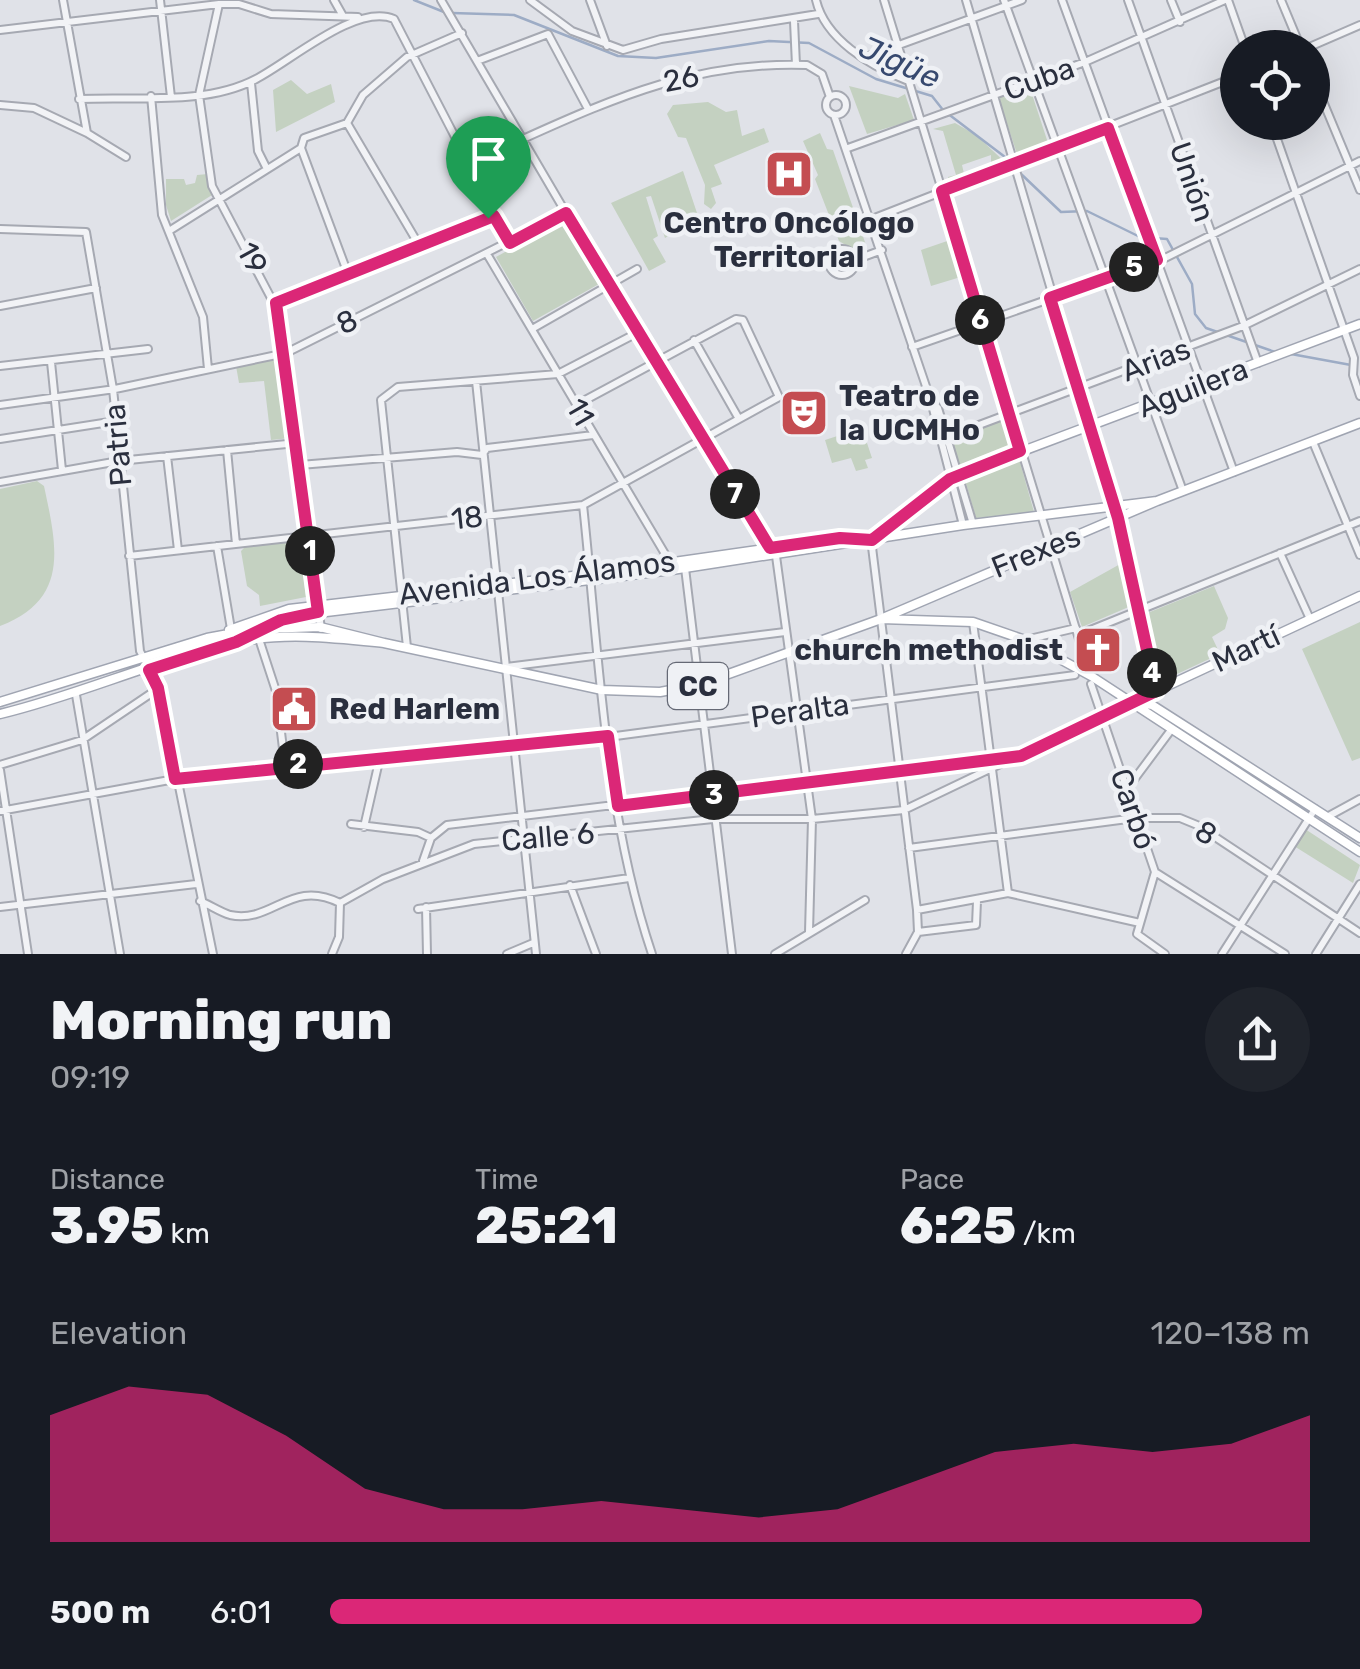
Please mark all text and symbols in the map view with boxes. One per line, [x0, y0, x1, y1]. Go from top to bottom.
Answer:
water label: Jigüe [854, 28, 946, 97]
map controls [1220, 30, 1330, 140]
button: locate [1220, 30, 1330, 140]
street label: Cuba [999, 50, 1079, 108]
street label: 26 [660, 58, 702, 100]
pin [446, 116, 531, 219]
icon: arrive [461, 131, 516, 186]
street label: Unión [1162, 137, 1222, 227]
hospital icon: Centro Oncólogo Territorial [763, 148, 815, 200]
place label: Centro Oncólogo Territorial [663, 205, 915, 275]
street label: 19 [229, 236, 275, 280]
pin: 5 [1109, 242, 1159, 292]
text: 5 [1125, 250, 1143, 283]
pin: 6 [955, 295, 1005, 345]
street label: 8 [330, 302, 364, 342]
text: 6 [971, 303, 989, 336]
street label: Arias [1117, 331, 1195, 389]
street label: Aguilera [1133, 351, 1253, 425]
place label: Teatro de la UCMHo [839, 378, 980, 448]
theatre icon: Teatro de la UCMHo [778, 387, 830, 439]
street label: 11 [558, 392, 602, 432]
street label: Patria [96, 402, 140, 488]
pin: 7 [710, 469, 760, 519]
text: 7 [727, 477, 743, 510]
street label: 18 [449, 498, 485, 538]
street label: Frexes [986, 518, 1086, 586]
pin: 1 [285, 526, 335, 576]
text: 1 [303, 534, 317, 567]
street label: Avenida Los Álamos [397, 543, 677, 613]
street label: Martí [1206, 617, 1287, 680]
church icon: church methodist [1072, 624, 1124, 676]
place label: church methodist [794, 632, 1063, 668]
pin: 4 [1127, 648, 1177, 698]
text: 4 [1142, 656, 1162, 689]
road number: CC [668, 663, 728, 709]
public building icon: Red Harlem [268, 683, 320, 735]
street label: Peralta [748, 686, 852, 736]
place label: Red Harlem [329, 691, 500, 727]
pin: 2 [273, 739, 323, 789]
text: 2 [289, 747, 307, 780]
street label: Carbó [1102, 764, 1164, 854]
pin: 3 [689, 770, 739, 820]
text: 3 [705, 778, 723, 811]
street label: 8 [1188, 813, 1224, 853]
street label: Calle 6 [500, 815, 596, 859]
button: share [1205, 987, 1310, 1092]
text: Morning run [50, 988, 392, 1053]
text: 09:19 [50, 1058, 130, 1096]
text: Distance [50, 1163, 165, 1196]
text: Time [475, 1163, 538, 1196]
text: Pace [900, 1163, 964, 1196]
text: 3.95 [50, 1196, 164, 1256]
text: 25:21 [475, 1196, 618, 1256]
text: 6:25 [900, 1196, 1016, 1256]
text: km [164, 1217, 210, 1250]
text: /km [1016, 1217, 1076, 1250]
text: Elevation [50, 1314, 187, 1352]
text: 120–138 m [1150, 1314, 1310, 1352]
text: 500 m [50, 1593, 150, 1631]
text: 6:01 [210, 1593, 272, 1631]

